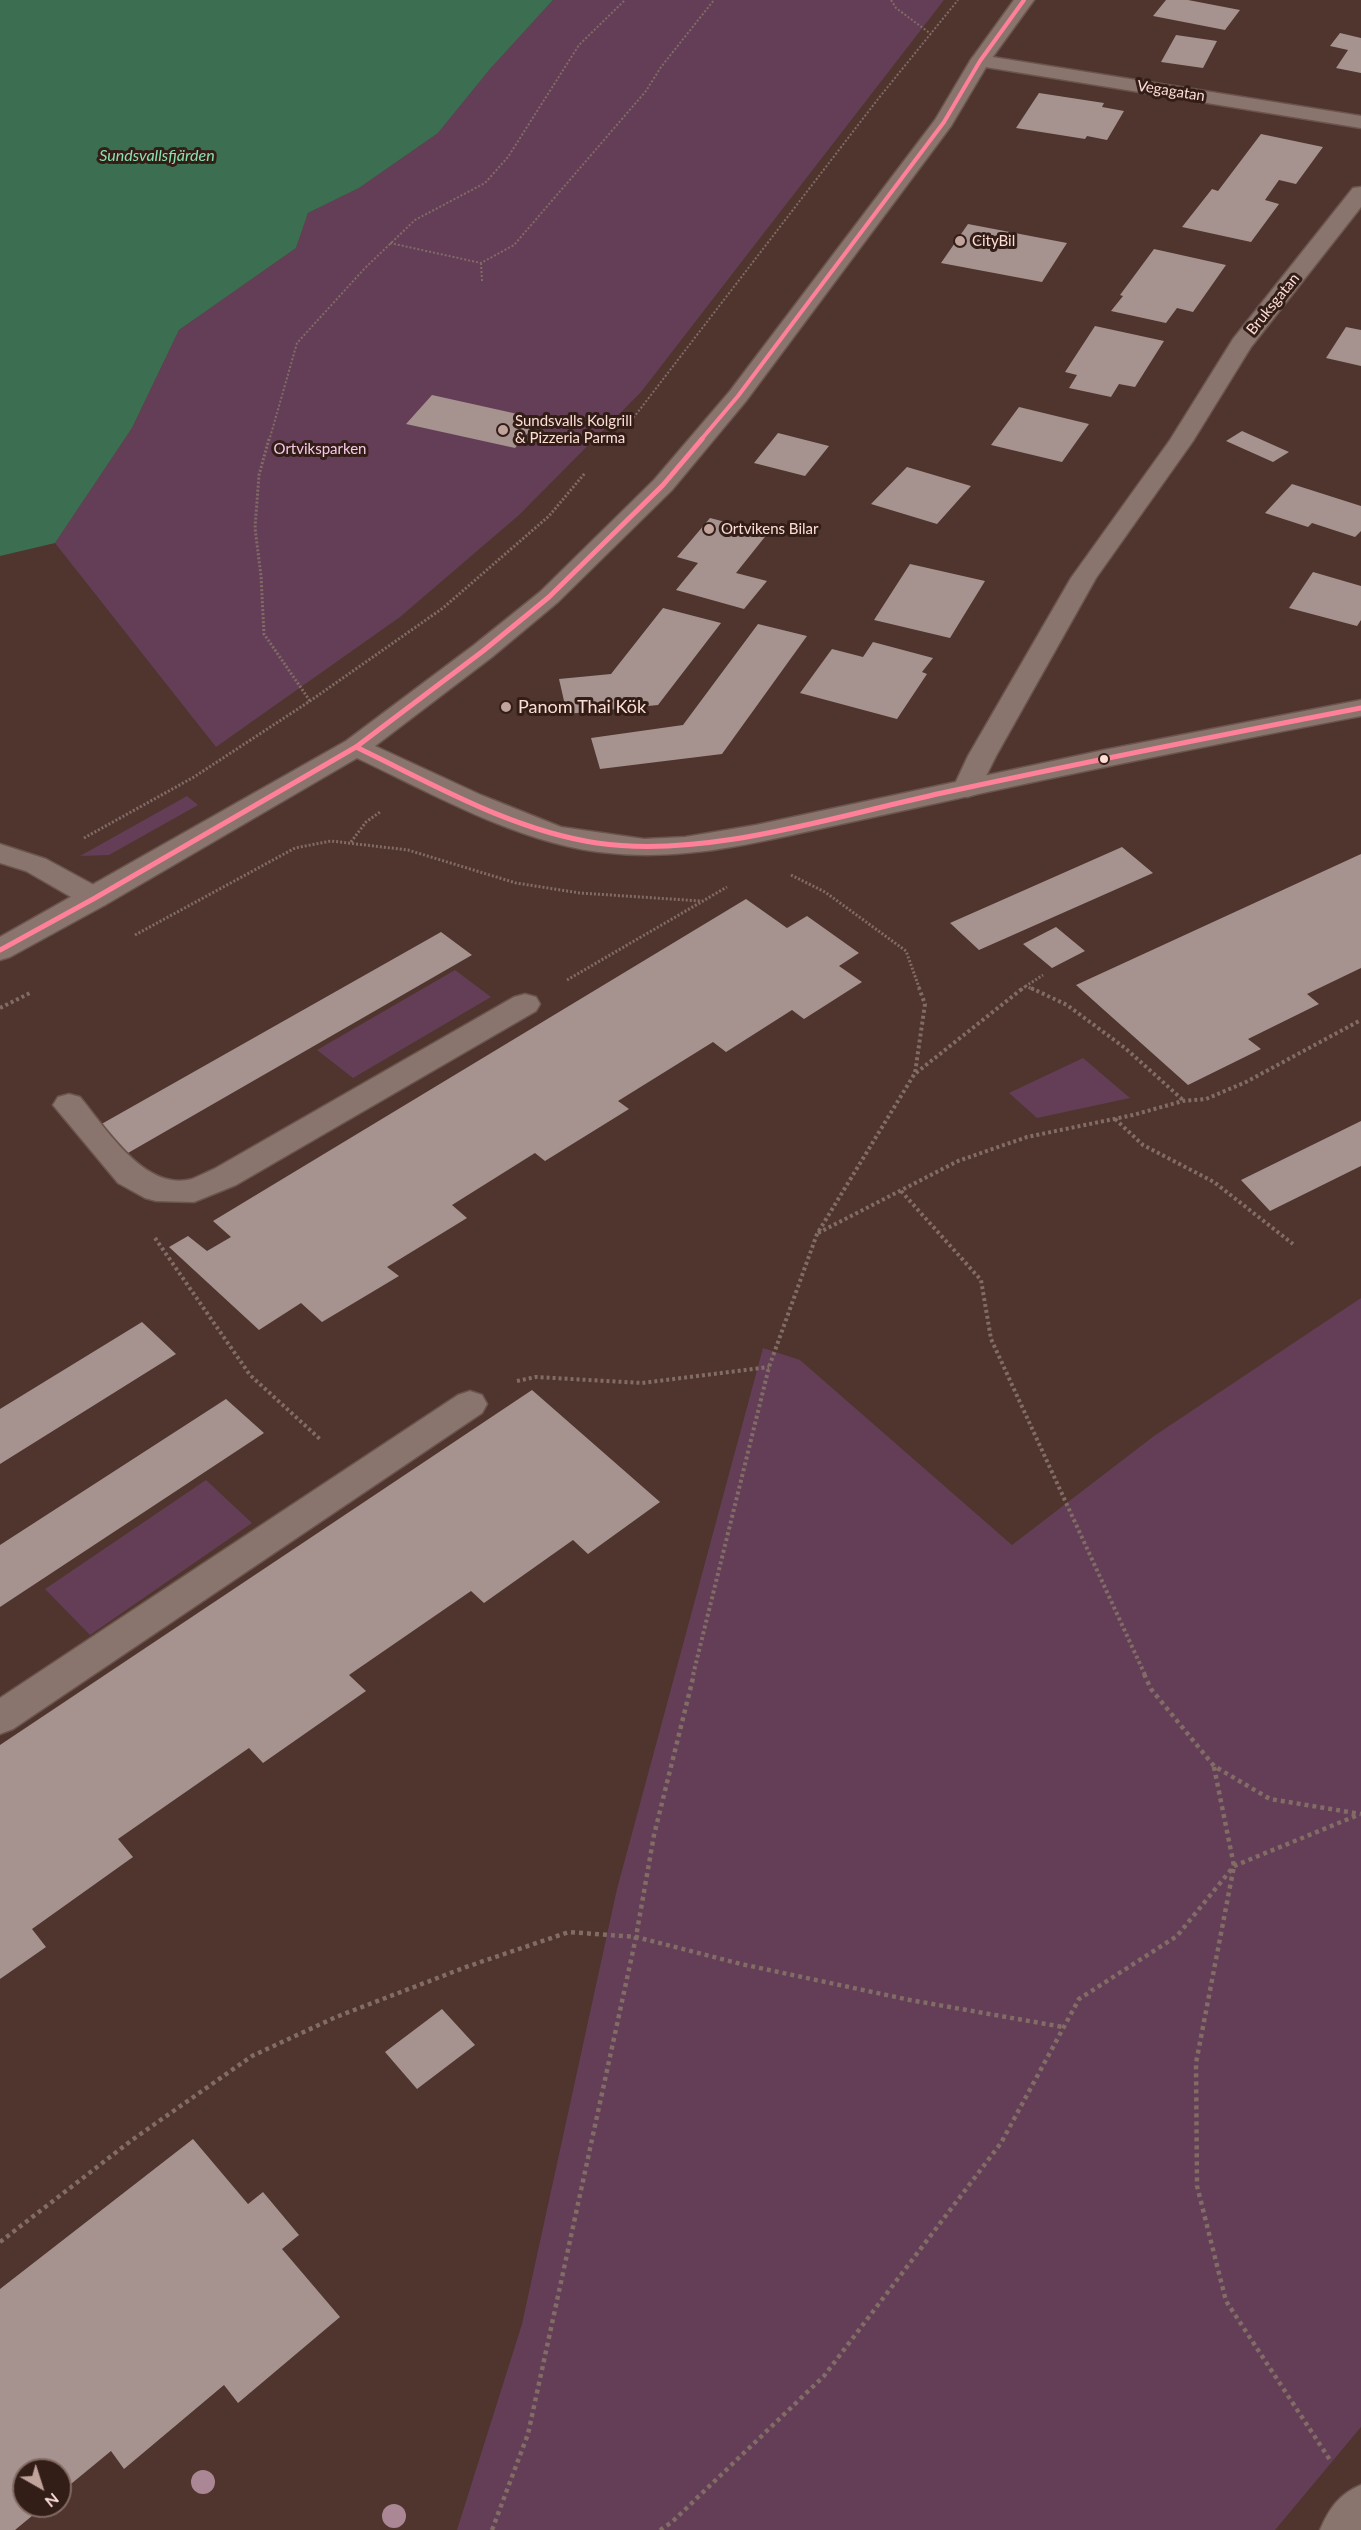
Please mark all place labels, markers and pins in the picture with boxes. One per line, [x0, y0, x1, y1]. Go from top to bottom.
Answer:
place label: CityBil [972, 232, 1015, 250]
marker: CityBil [953, 234, 967, 248]
place label: Sundsvalls Kolgrill & Pizzeria Parma [515, 412, 632, 447]
marker: Sundsvalls Kolgrill & Pizzeria Parma [496, 423, 510, 437]
place label: Ortvikens Bilar [721, 520, 818, 538]
marker: Ortvikens Bilar [702, 522, 716, 536]
place label: Panom Thai Kök [518, 696, 646, 718]
marker: Panom Thai Kök [499, 700, 513, 714]
unlabelled marker [1098, 753, 1110, 765]

